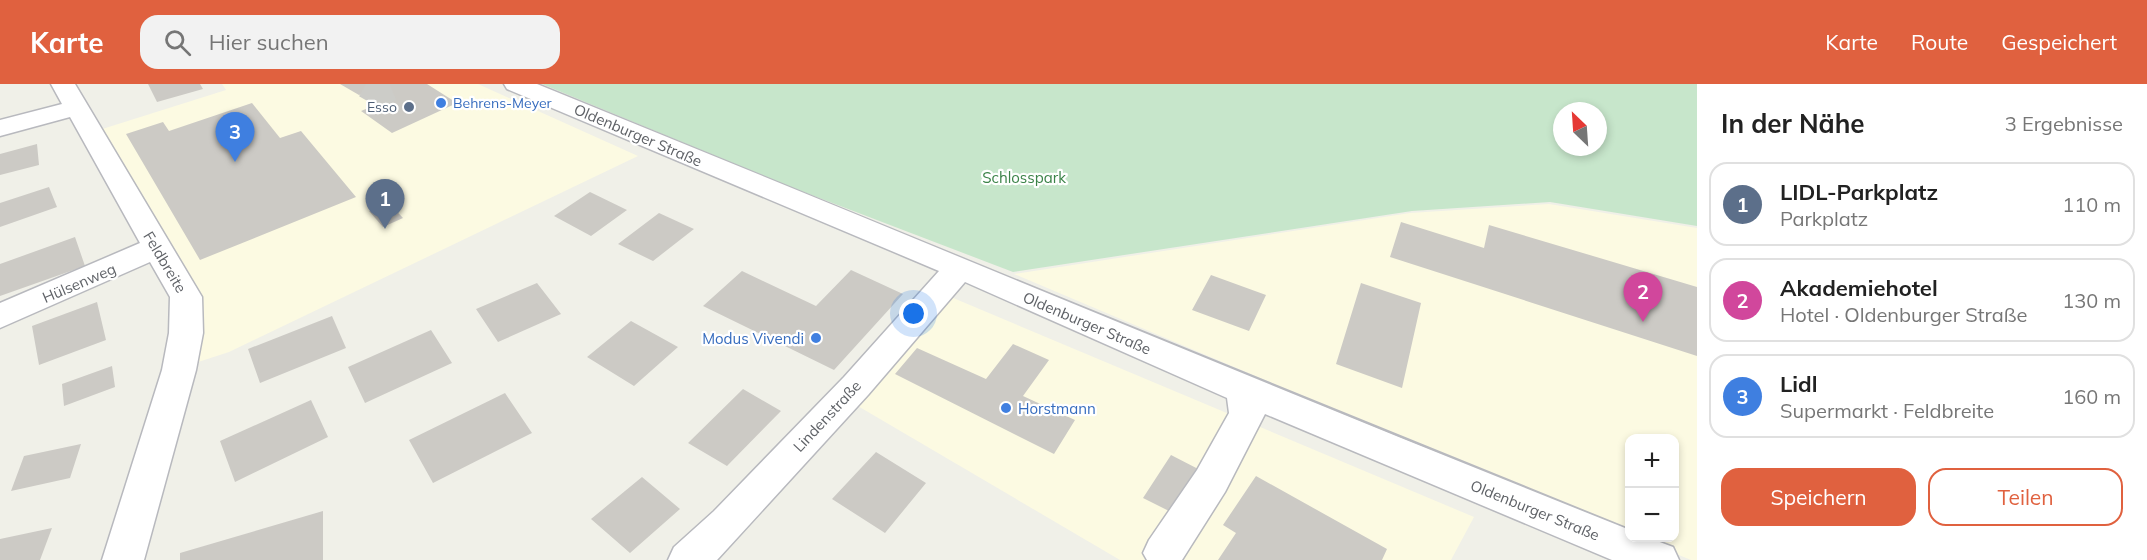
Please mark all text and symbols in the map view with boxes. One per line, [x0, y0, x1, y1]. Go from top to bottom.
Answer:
search box [140, 15, 560, 69]
text: Karte [30, 25, 104, 60]
icon: search [161, 26, 194, 59]
text: Hier suchen [209, 28, 329, 56]
text: Karte [1825, 29, 1878, 55]
text: Route [1911, 29, 1968, 55]
text: Gespeichert [2001, 29, 2117, 55]
place label: Behrens-Meyer [453, 94, 553, 112]
marker: Behrens-Meyer [434, 96, 448, 110]
place label: Esso [367, 98, 397, 116]
street label: Oldenburger Straße [571, 99, 705, 171]
marker: Esso [402, 100, 416, 114]
north arrow [1553, 102, 1607, 156]
text: In der Nähe [1721, 107, 1865, 140]
text: 3 Ergebnisse [2005, 111, 2123, 136]
pin: 3 [216, 112, 254, 162]
park label: Schlosspark [982, 168, 1066, 187]
text: LIDL-Parkplatz [1780, 178, 1938, 206]
pin: 1 [366, 180, 404, 229]
text: 1 [1737, 192, 1749, 217]
text: 110 m [2062, 192, 2121, 217]
text: Parkplatz [1780, 206, 1868, 231]
street label: Feldbreite [139, 228, 191, 296]
street label: Hülsenweg [39, 259, 119, 307]
pin: 2 [1624, 272, 1662, 322]
text: Akademiehotel [1780, 274, 1938, 302]
street label: Oldenburger Straße [1020, 287, 1154, 359]
text: 2 [1737, 288, 1749, 313]
text: 130 m [2062, 288, 2121, 313]
your location [899, 299, 928, 328]
text: Hotel · Oldenburger Straße [1780, 302, 2027, 327]
place label: Modus Vivendi [702, 329, 804, 348]
marker: Modus Vivendi [809, 331, 823, 345]
text: Lidl [1780, 370, 1817, 398]
street label: Lindenstraße [789, 376, 865, 456]
text: 3 [1737, 384, 1749, 409]
text: 160 m [2062, 384, 2121, 409]
text: Supermarkt · Feldbreite [1780, 398, 1994, 423]
place label: Horstmann [1018, 399, 1096, 418]
marker: Horstmann [999, 401, 1013, 415]
map controls [1625, 434, 1679, 542]
button: + [1625, 434, 1679, 488]
button: Speichern [1721, 468, 1916, 526]
button: Teilen [1928, 468, 2123, 526]
street label: Oldenburger Straße [1468, 475, 1602, 545]
button: − [1625, 488, 1679, 542]

